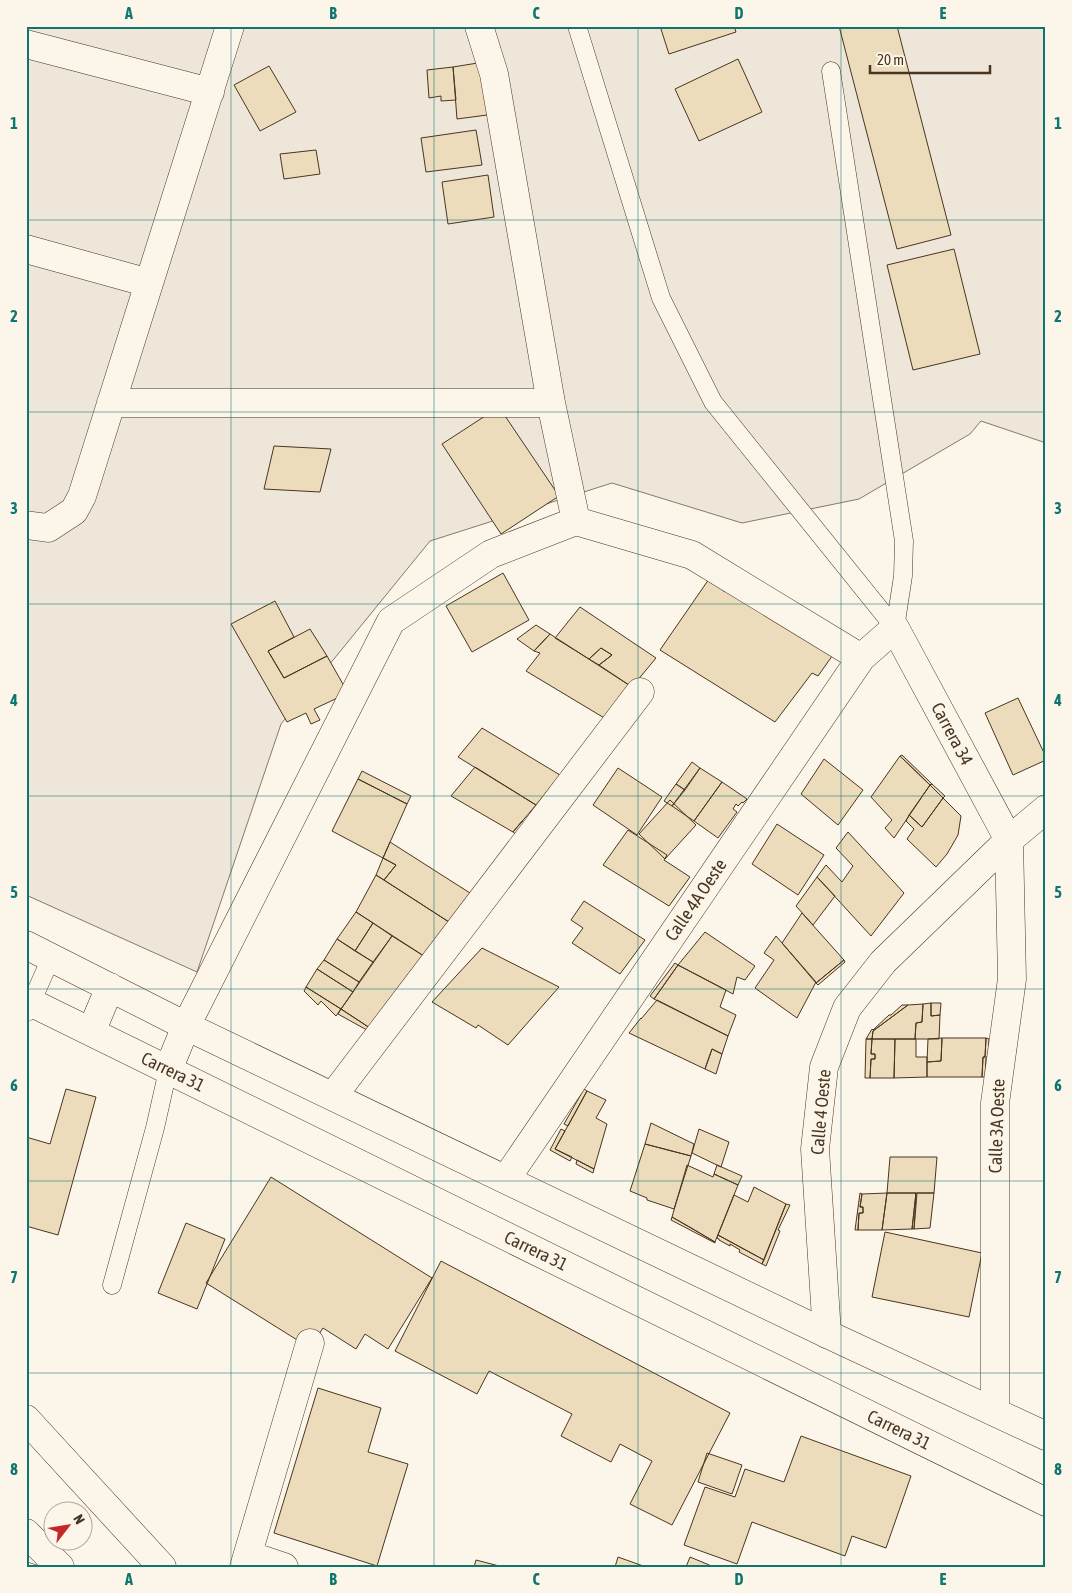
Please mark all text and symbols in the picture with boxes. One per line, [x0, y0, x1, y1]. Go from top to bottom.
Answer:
text: A [124, 4, 133, 22]
text: B [329, 4, 337, 22]
text: C [532, 4, 540, 22]
text: D [735, 4, 744, 22]
text: E [940, 4, 947, 22]
scale bar [870, 42, 990, 74]
text: 20 m [877, 51, 904, 68]
text: 1 [10, 114, 18, 132]
text: 1 [1054, 114, 1062, 132]
text: 2 [10, 307, 18, 325]
text: 2 [1054, 307, 1062, 325]
text: 3 [10, 499, 18, 517]
text: 3 [1054, 499, 1062, 517]
text: 4 [9, 691, 18, 709]
text: 4 [1053, 691, 1062, 709]
street label: Carrera 34 [927, 699, 978, 769]
street label: Calle 4A Oeste [660, 855, 731, 945]
text: 5 [10, 883, 18, 901]
text: 5 [1054, 883, 1062, 901]
street label: Carrera 31 [138, 1047, 208, 1096]
street label: Calle 4 Oeste [806, 1068, 835, 1156]
text: 6 [10, 1076, 18, 1094]
text: 6 [1054, 1076, 1062, 1094]
street label: Calle 3A Oeste [984, 1078, 1009, 1174]
street label: Carrera 31 [501, 1226, 571, 1275]
text: 7 [10, 1268, 18, 1286]
text: 7 [1054, 1268, 1062, 1286]
street label: Carrera 31 [864, 1405, 934, 1454]
text: 8 [10, 1460, 18, 1478]
text: 8 [1054, 1460, 1062, 1478]
north arrow [42, 1500, 92, 1550]
text: N [70, 1512, 88, 1527]
text: A [124, 1570, 133, 1588]
text: B [329, 1570, 337, 1588]
text: C [532, 1570, 540, 1588]
text: D [735, 1570, 744, 1588]
text: E [940, 1570, 947, 1588]

